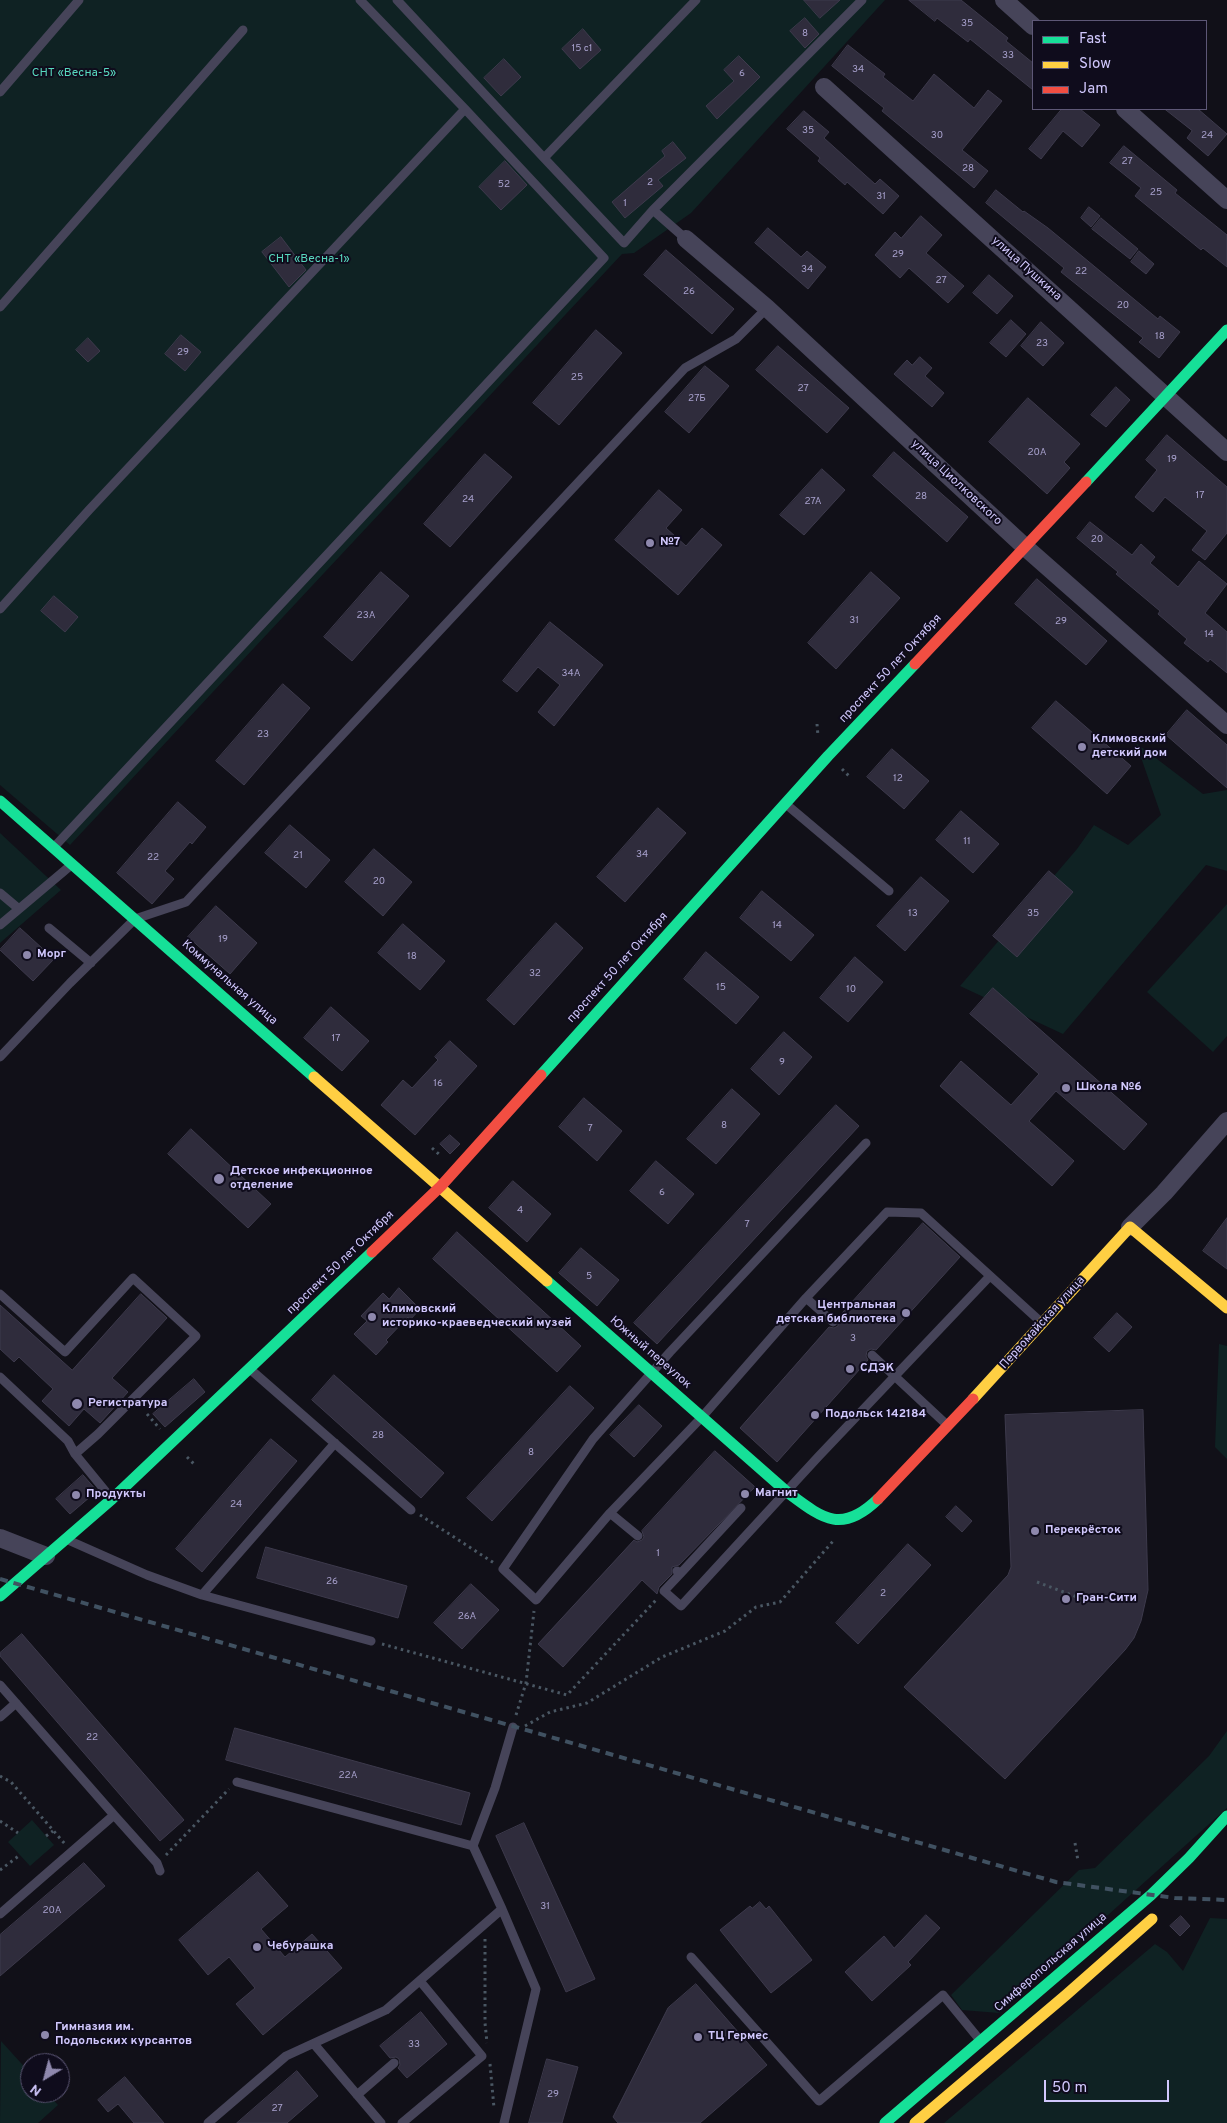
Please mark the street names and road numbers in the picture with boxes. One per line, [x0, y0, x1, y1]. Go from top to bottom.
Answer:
street label: улица Пушкина [988, 234, 1064, 304]
street label: улица Циолковского [908, 437, 1004, 529]
street label: проспект 50 лет Октября [837, 612, 945, 726]
street label: проспект 50 лет Октября [565, 910, 671, 1026]
street label: Коммунальная улица [178, 938, 280, 1028]
street label: проспект 50 лет Октября [284, 1208, 398, 1318]
street label: Первомайская улица [997, 1274, 1089, 1372]
street label: Южный переулок [606, 1314, 694, 1392]
street label: Симферопольская улица [992, 1910, 1110, 2016]

